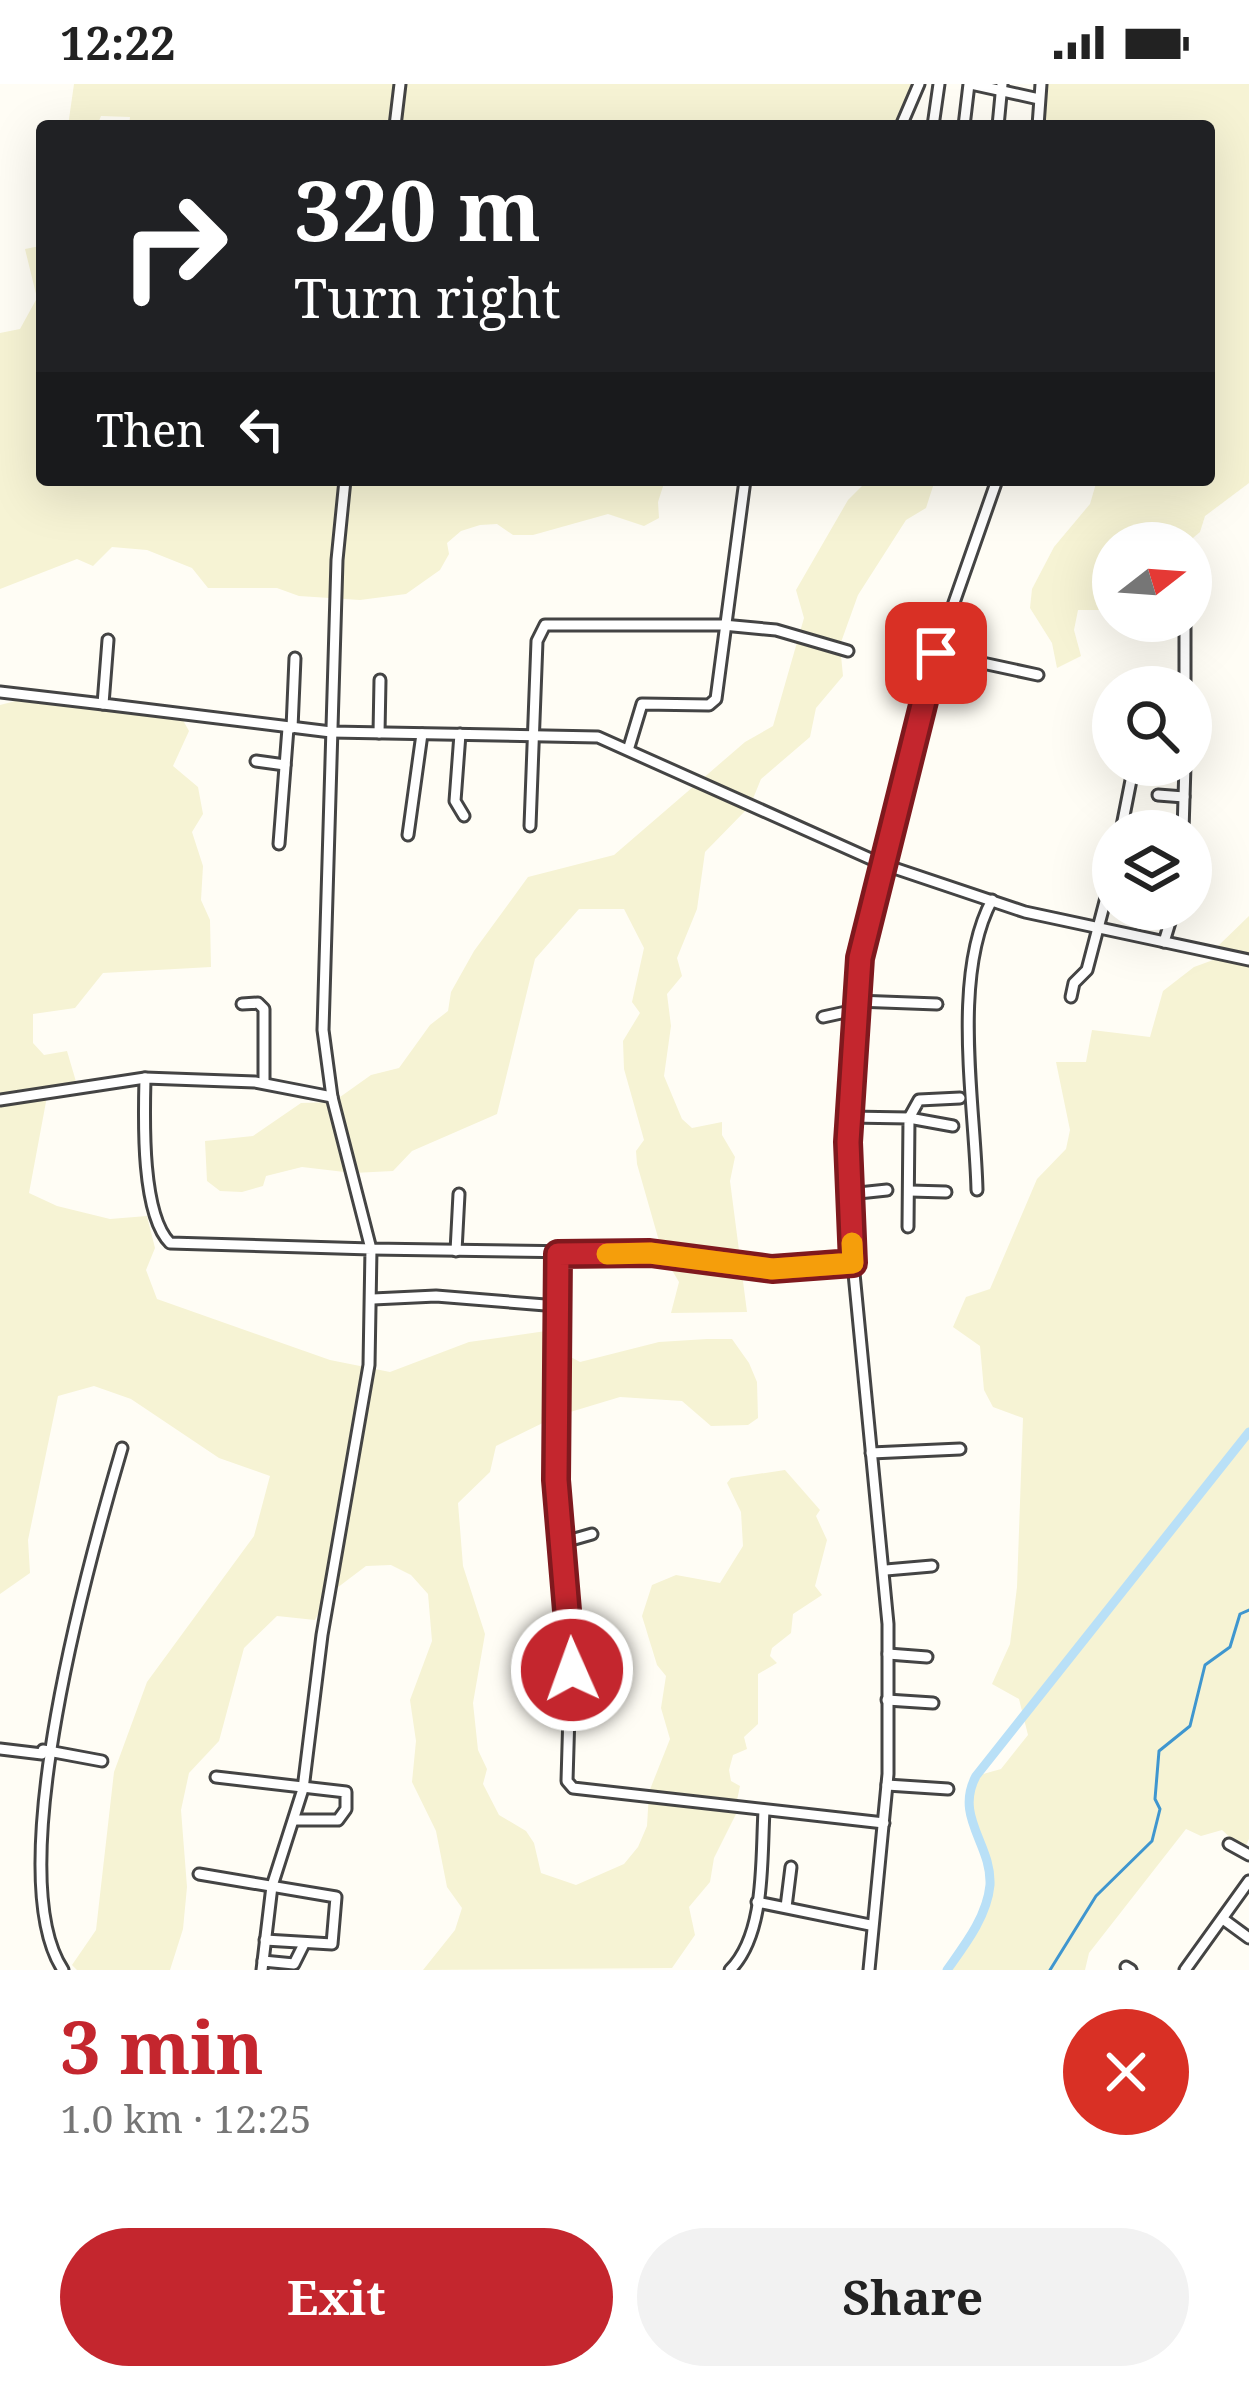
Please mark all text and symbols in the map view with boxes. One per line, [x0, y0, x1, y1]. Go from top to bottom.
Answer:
text: 12:22 [60, 12, 175, 73]
text: 320 m [294, 151, 541, 266]
icon: right [96, 168, 252, 324]
text: Turn right [294, 260, 561, 334]
icon: left [229, 396, 295, 462]
text: Then [96, 399, 205, 460]
north arrow [1092, 522, 1212, 642]
map controls [1092, 522, 1212, 930]
pin [885, 602, 987, 704]
icon: arrive [903, 620, 969, 686]
button: search [1092, 666, 1212, 786]
button: layers [1092, 810, 1212, 930]
position arrow [509, 1607, 635, 1733]
text: 3 min [60, 1997, 264, 2095]
button: close [1063, 2009, 1189, 2135]
text: 1.0 km · 12:25 [60, 2091, 312, 2144]
button: Exit [60, 2228, 613, 2366]
button: Share [637, 2228, 1189, 2366]

